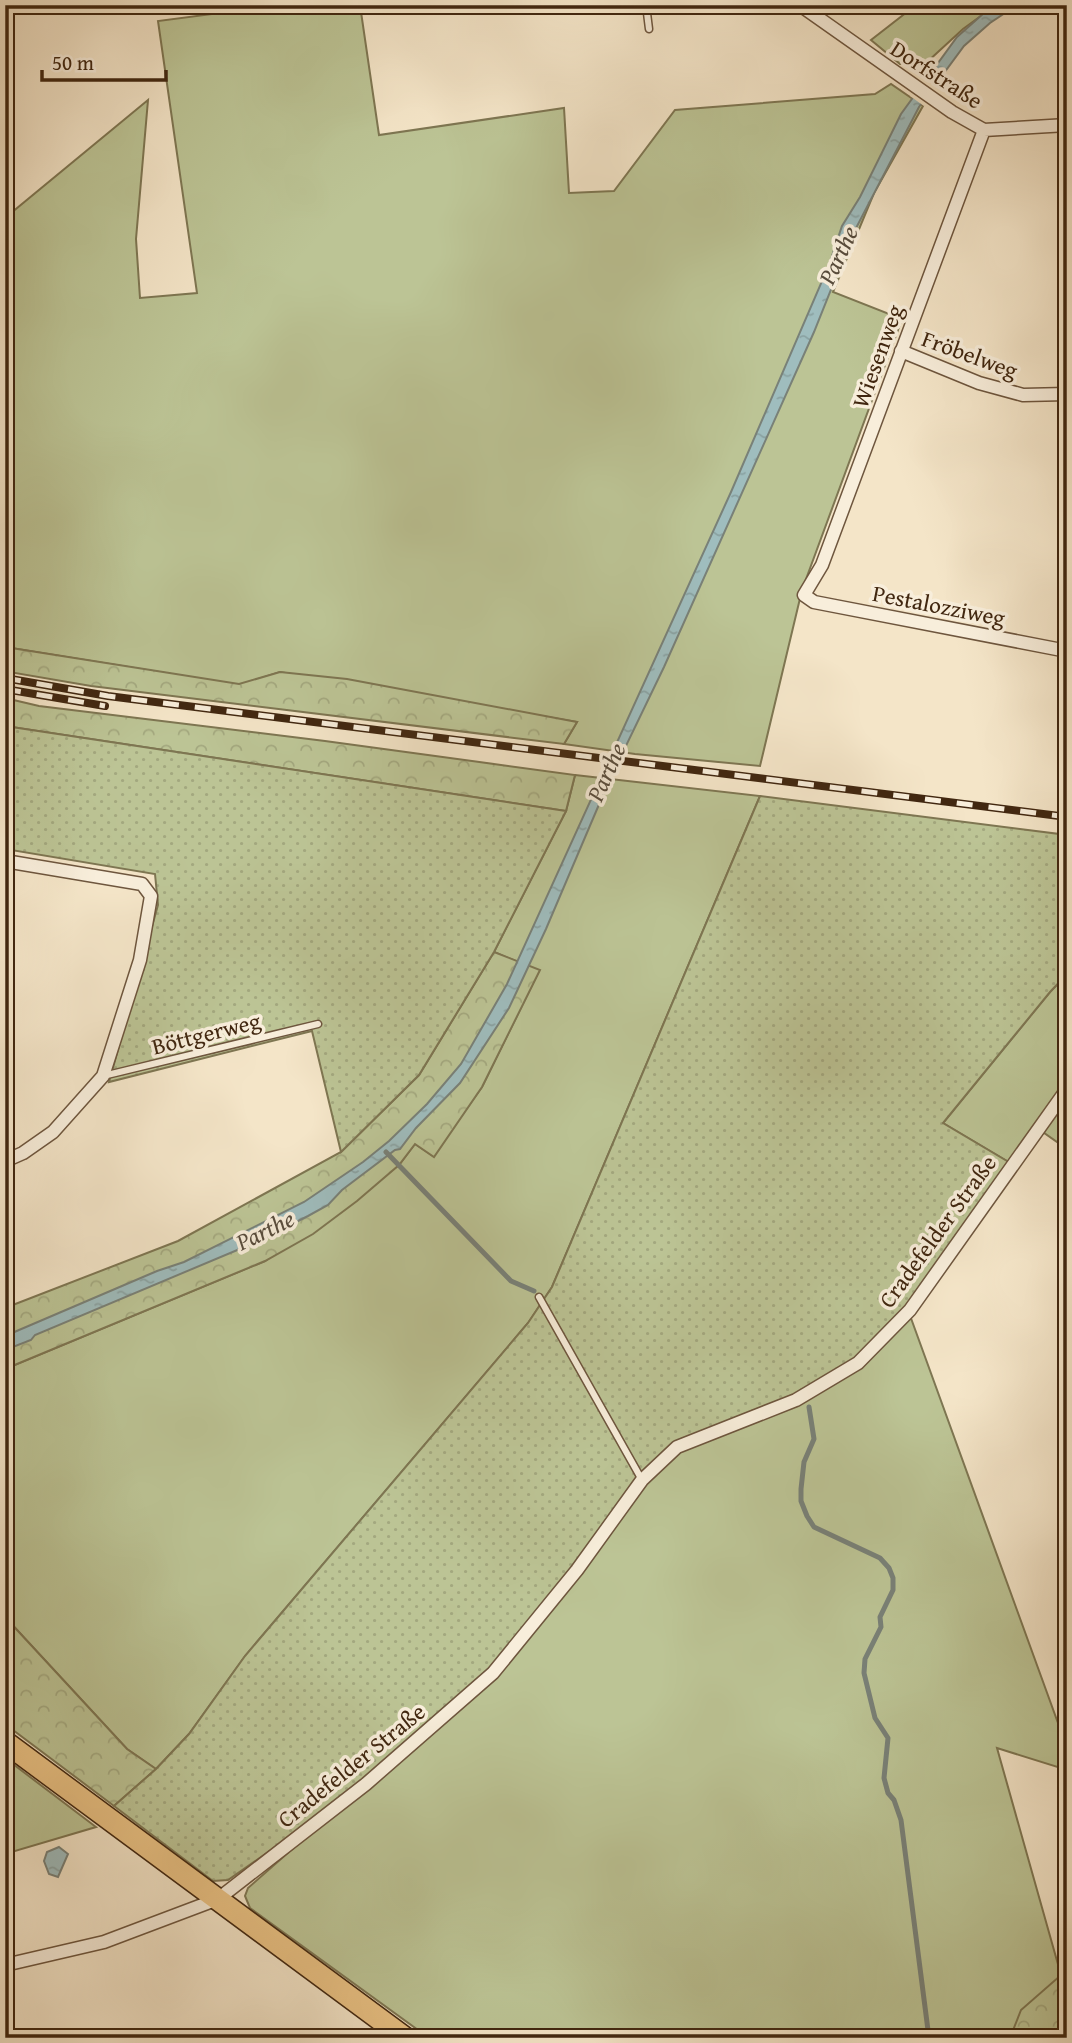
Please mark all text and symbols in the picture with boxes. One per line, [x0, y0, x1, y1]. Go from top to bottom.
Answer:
street label: Dorfstraße [884, 32, 990, 116]
scale bar [42, 38, 166, 82]
text: 50 m [52, 47, 94, 78]
water label: Parthe [809, 220, 867, 291]
street label: Wiesenweg [843, 299, 911, 412]
street label: Fröbelweg [918, 321, 1023, 387]
street label: Pestalozziweg [870, 576, 1009, 634]
water label: Parthe [577, 737, 635, 808]
street label: Böttgerweg [148, 1003, 264, 1062]
street label: Cradefelder Straße [870, 1148, 1004, 1314]
water label: Parthe [229, 1201, 300, 1260]
street label: Cradefelder Straße [270, 1695, 432, 1835]

